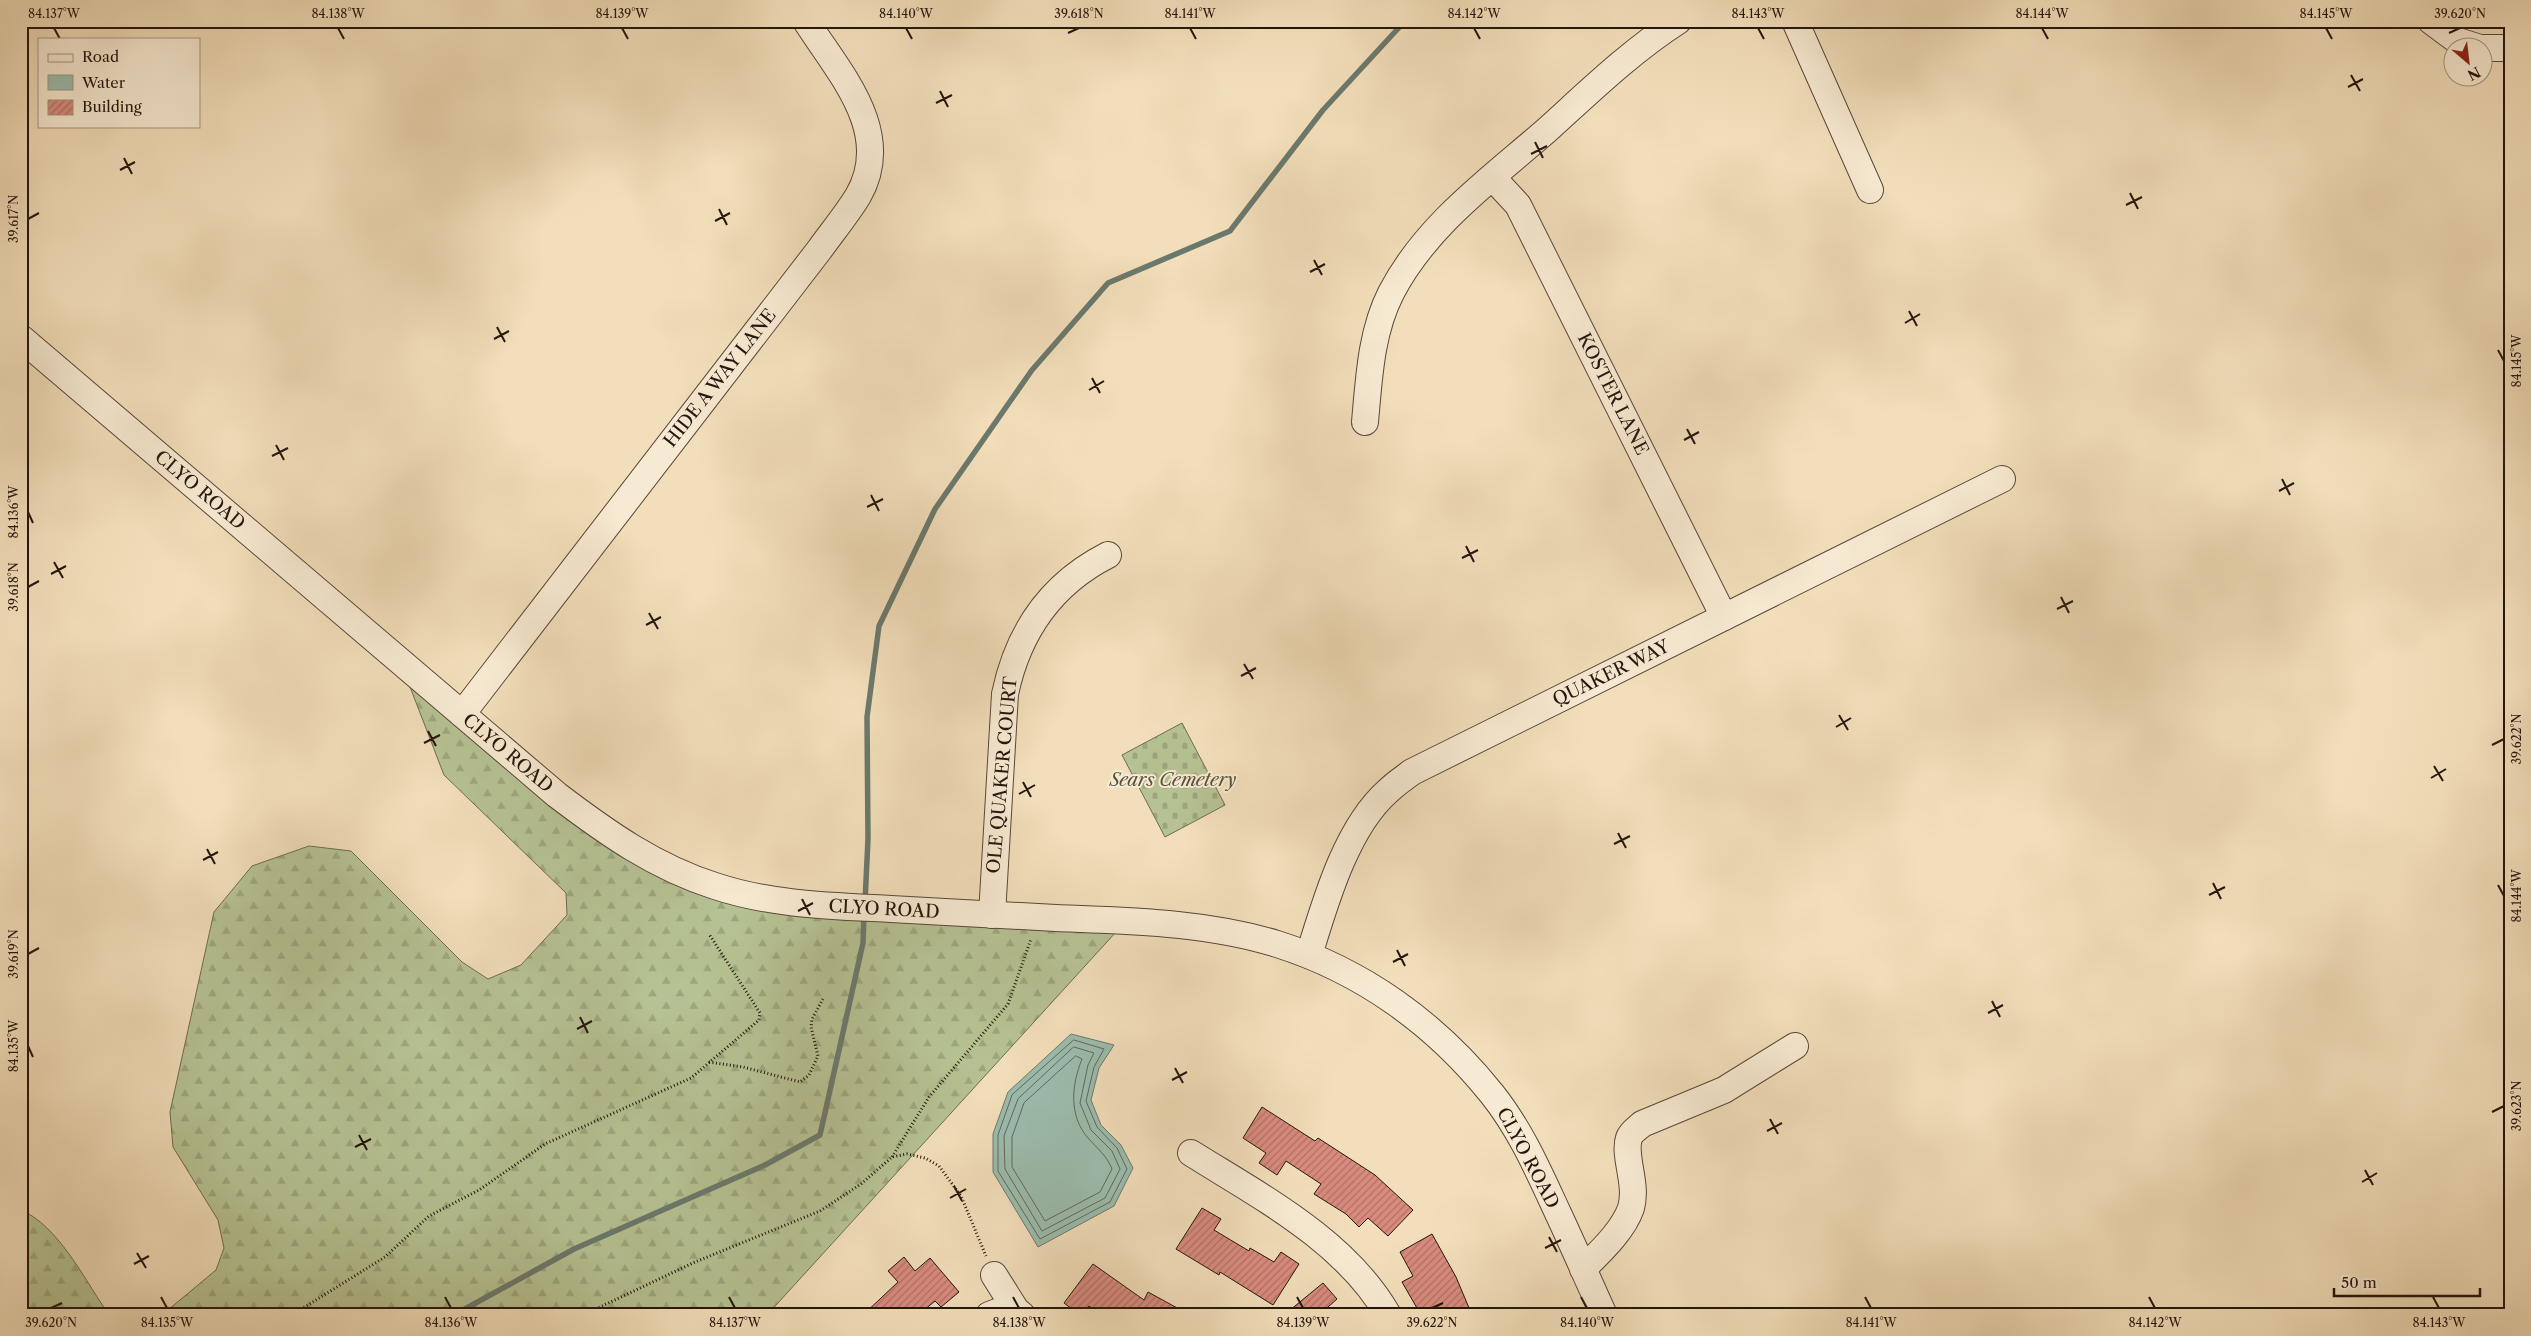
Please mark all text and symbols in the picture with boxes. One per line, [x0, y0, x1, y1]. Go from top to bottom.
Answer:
text: 84.137°W [28, 6, 81, 21]
text: 84.138°W [311, 6, 365, 21]
text: 84.139°W [595, 6, 649, 21]
text: 84.140°W [879, 6, 934, 21]
text: 39.618°N [1054, 6, 1104, 21]
text: 84.141°W [1164, 6, 1216, 21]
text: 84.142°W [1447, 6, 1501, 21]
text: 84.143°W [1732, 6, 1785, 21]
text: 84.144°W [2015, 6, 2069, 21]
text: 84.145°W [2300, 6, 2353, 21]
text: 39.620°N [2434, 6, 2486, 21]
legend [38, 38, 200, 128]
north arrow [2444, 38, 2494, 88]
text: Road [82, 47, 119, 66]
text: N [2465, 63, 2484, 84]
text: Water [81, 73, 126, 92]
text: Building [82, 97, 142, 116]
text: 39.617°N [6, 195, 21, 243]
street label: HIDE A WAY LANE [659, 304, 781, 452]
street label: KOSTER LANE [1573, 329, 1653, 459]
text: 84.145°W [2509, 334, 2524, 387]
street label: CLYO ROAD [150, 446, 250, 534]
text: 84.136°W [6, 485, 21, 538]
text: 39.618°N [6, 562, 21, 612]
street label: QUAKER WAY [1549, 635, 1674, 711]
street label: OLE QUAKER COURT [982, 675, 1022, 874]
street label: CLYO ROAD [458, 709, 558, 797]
text: 39.622°N [2509, 713, 2524, 764]
park label: Sears Cemetery [1109, 769, 1236, 791]
text: 84.144°W [2509, 869, 2524, 923]
street label: CLYO ROAD [828, 895, 940, 923]
text: 39.619°N [6, 929, 21, 979]
text: 84.135°W [6, 1019, 21, 1072]
text: 39.623°N [2509, 1081, 2524, 1131]
street label: CLYO ROAD [1492, 1104, 1564, 1212]
scale bar [2334, 1266, 2480, 1298]
text: 50 m [2341, 1273, 2377, 1292]
text: 39.620°N [25, 1315, 77, 1330]
text: 84.135°W [141, 1315, 194, 1330]
text: 84.136°W [425, 1315, 478, 1330]
text: 84.137°W [709, 1315, 762, 1330]
text: 84.138°W [992, 1315, 1046, 1330]
text: 84.139°W [1276, 1315, 1330, 1330]
text: 39.622°N [1407, 1315, 1458, 1330]
text: 84.140°W [1560, 1315, 1615, 1330]
text: 84.141°W [1845, 1315, 1897, 1330]
text: 84.142°W [2128, 1315, 2182, 1330]
text: 84.143°W [2413, 1315, 2466, 1330]

